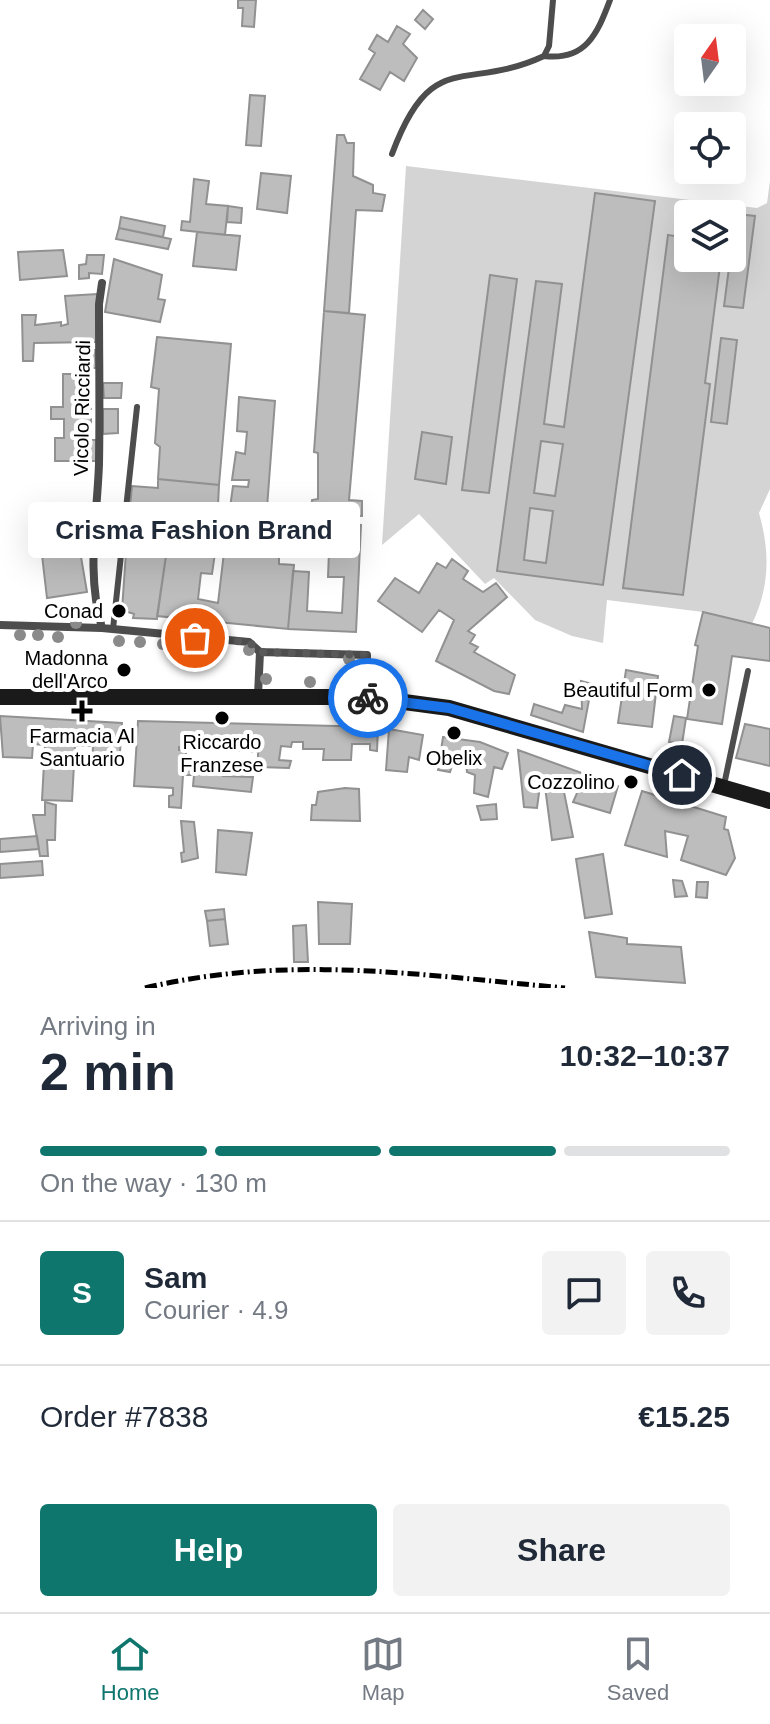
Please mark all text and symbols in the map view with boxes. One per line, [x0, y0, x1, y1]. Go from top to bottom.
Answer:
north arrow [674, 24, 746, 96]
map controls [674, 24, 746, 272]
button: locate [674, 112, 746, 184]
button: layers [674, 200, 746, 272]
street label: Vicolo Ricciardi [70, 340, 94, 476]
callout: Crisma Fashion Brand [29, 502, 361, 558]
text: Crisma Fashion Brand [55, 515, 333, 545]
place label: Conad [44, 600, 103, 622]
marker: Conad [110, 602, 128, 620]
pin [161, 604, 229, 672]
icon: bag [173, 616, 217, 660]
place label: Madonna dell'Arco [25, 647, 109, 692]
courier [328, 658, 408, 738]
marker: Madonna dell'Arco [115, 661, 133, 679]
icon: bike [346, 676, 390, 720]
place label: Beautiful Form [563, 679, 693, 701]
marker: Beautiful Form [700, 681, 718, 699]
marker: Farmacia Al Santuario [73, 702, 91, 720]
marker: Riccardo Franzese [213, 709, 231, 727]
marker: Obelix [445, 724, 463, 742]
place label: Farmacia Al Santuario [29, 725, 135, 770]
place label: Riccardo Franzese [180, 731, 264, 776]
pin [648, 741, 716, 809]
place label: Obelix [426, 747, 482, 769]
icon: home [660, 753, 704, 797]
place label: Cozzolino [527, 771, 615, 793]
marker: Cozzolino [622, 773, 640, 791]
text: Arriving in [40, 1011, 156, 1041]
text: 10:32–10:37 [560, 1039, 730, 1072]
text: 2 min [40, 1043, 176, 1101]
text: On the way · 130 m [40, 1168, 267, 1198]
button: chat [542, 1251, 626, 1335]
button: phone [646, 1251, 730, 1335]
text: Sam [144, 1261, 207, 1294]
text: S [72, 1276, 92, 1309]
text: Courier · 4.9 [144, 1295, 289, 1325]
text: Order #7838 [40, 1400, 208, 1433]
text: €15.25 [638, 1400, 730, 1433]
button: Help [40, 1504, 377, 1596]
button: Share [393, 1504, 730, 1596]
tab: Home [101, 1632, 160, 1706]
tab: Map [361, 1632, 405, 1706]
tab: Saved [607, 1632, 669, 1706]

